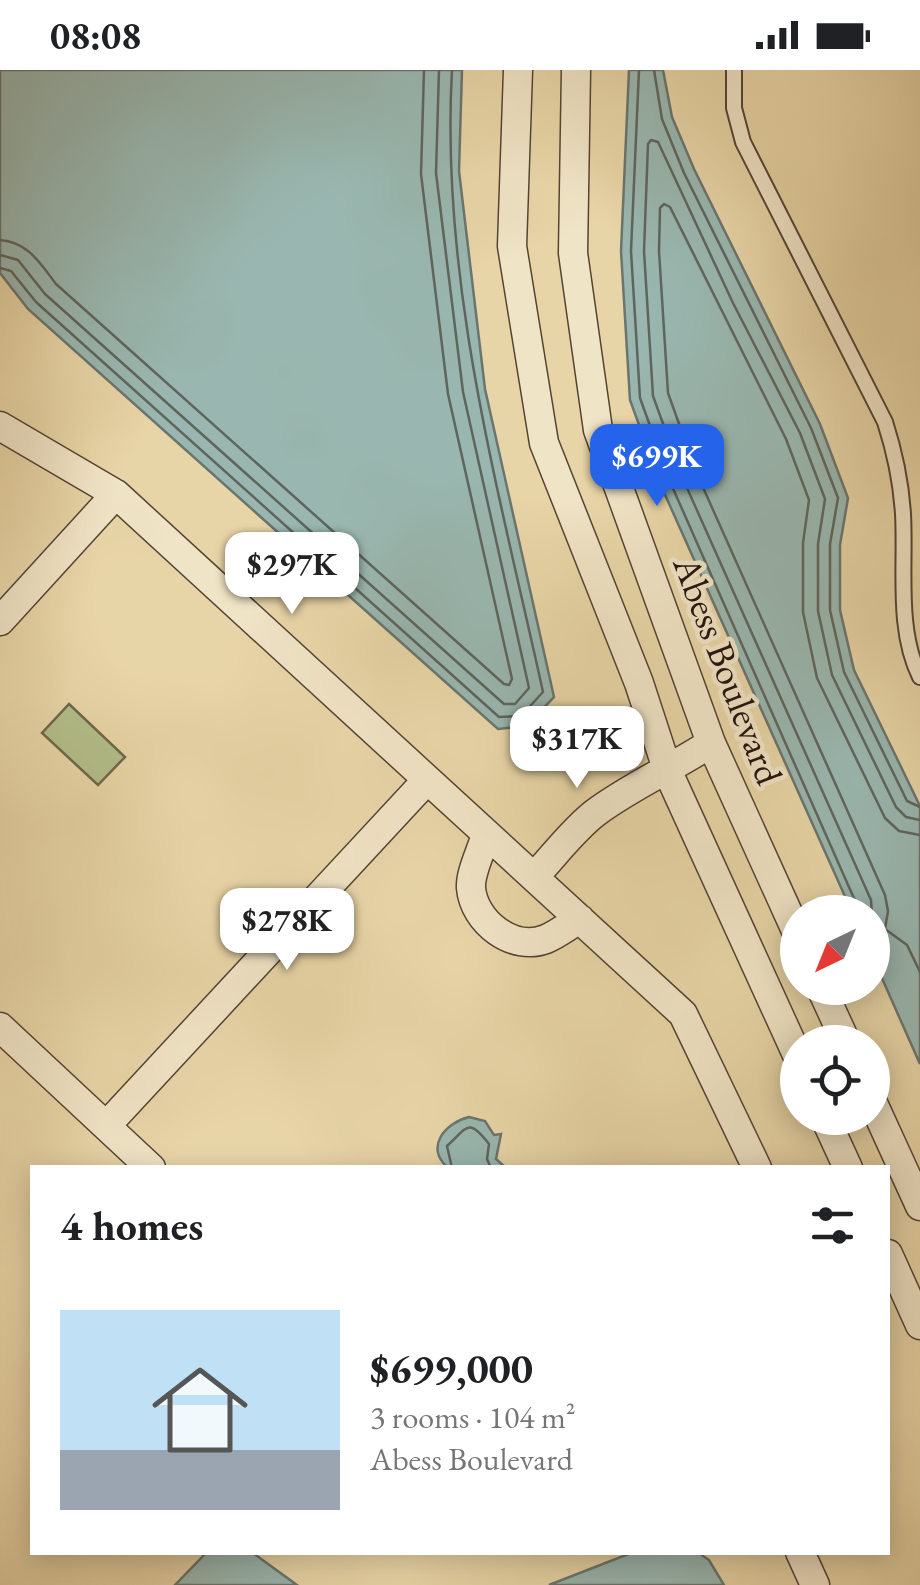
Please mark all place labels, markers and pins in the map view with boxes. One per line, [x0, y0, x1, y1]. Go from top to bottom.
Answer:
pin: $699K [587, 424, 727, 509]
pin: $297K [222, 532, 362, 617]
pin: $317K [507, 706, 647, 791]
pin: $278K [217, 888, 357, 973]

